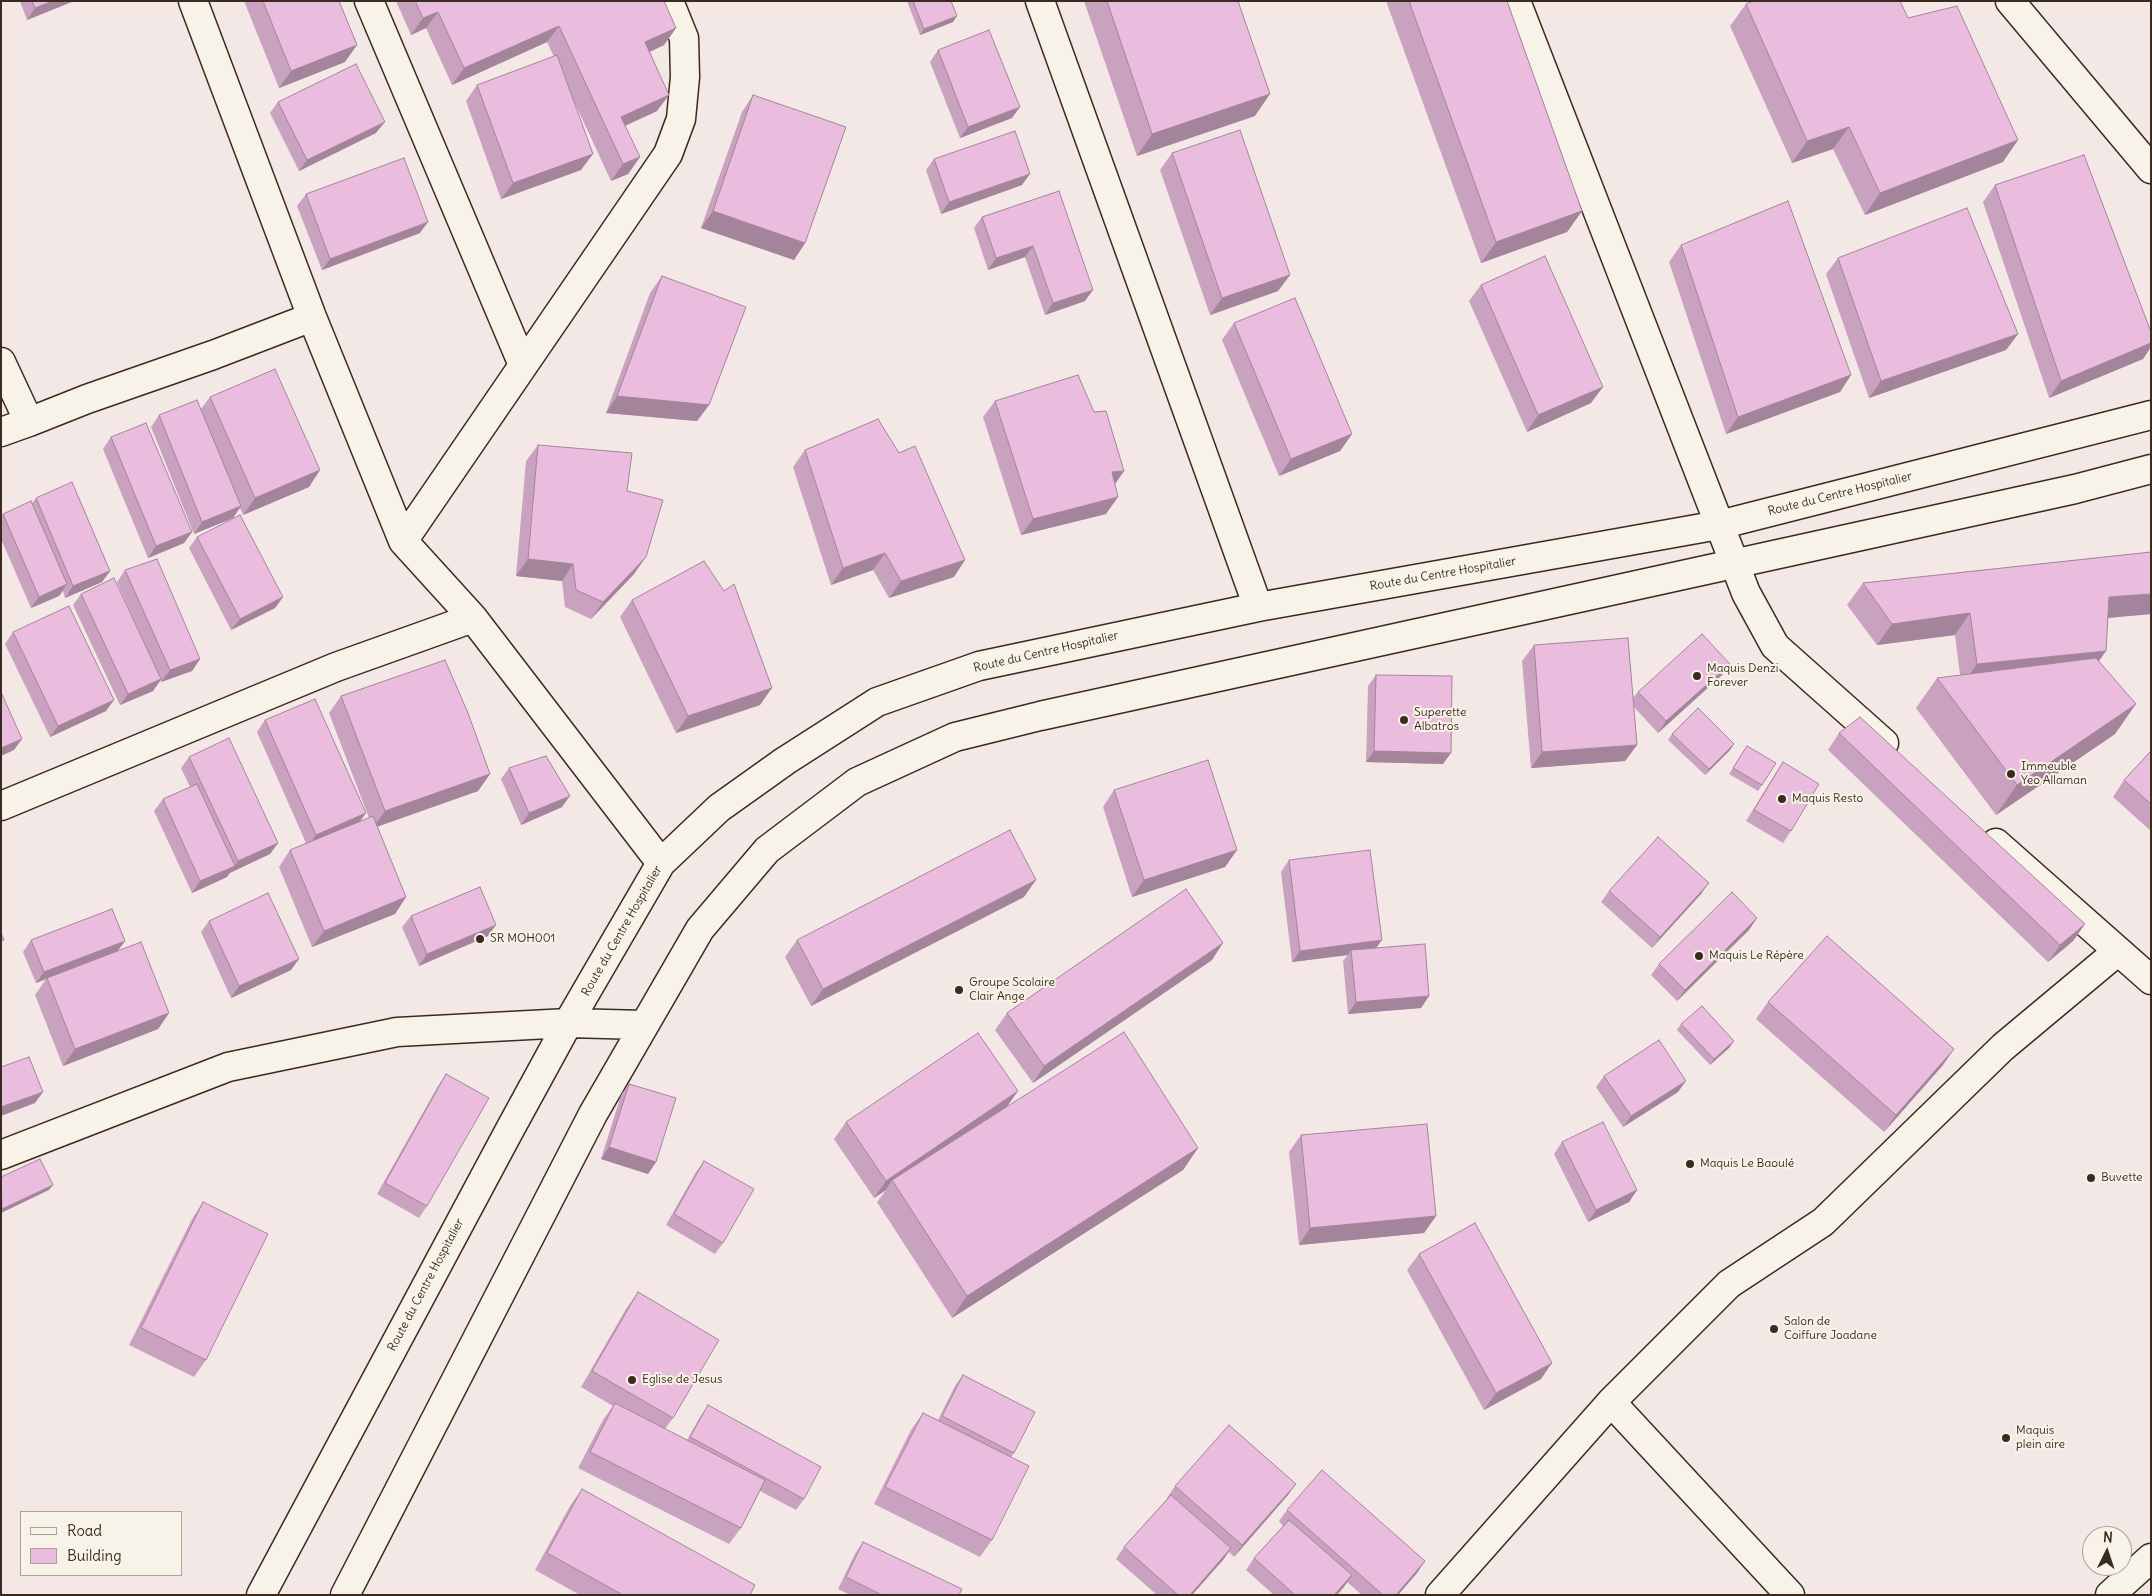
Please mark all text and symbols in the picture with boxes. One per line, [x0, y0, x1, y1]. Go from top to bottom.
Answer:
street label: Route du Centre Hospitalier [1766, 469, 1914, 519]
street label: Route du Centre Hospitalier [1369, 554, 1517, 594]
street label: Route du Centre Hospitalier [972, 628, 1120, 676]
place label: Maquis Denzi Forever [1707, 662, 1778, 690]
marker: Maquis Denzi Forever [1691, 670, 1703, 682]
place label: Superette Albatros [1414, 706, 1466, 734]
marker: Superette Albatros [1398, 714, 1410, 726]
place label: Immeuble Yeo Allaman [2021, 760, 2087, 788]
marker: Immeuble Yeo Allaman [2005, 768, 2017, 780]
place label: Maquis Resto [1792, 792, 1863, 806]
marker: Maquis Resto [1776, 793, 1788, 805]
street label: Route du Centre Hospitalier [579, 863, 665, 999]
place label: SR MOH001 [490, 932, 555, 946]
marker: SR MOH001 [474, 933, 486, 945]
place label: Maquis Le Répère [1709, 949, 1804, 963]
marker: Maquis Le Répère [1693, 950, 1705, 962]
place label: Groupe Scolaire Clair Ange [969, 976, 1055, 1004]
marker: Groupe Scolaire Clair Ange [953, 984, 965, 996]
place label: Maquis Le Baoulé [1700, 1157, 1794, 1171]
marker: Maquis Le Baoulé [1684, 1158, 1696, 1170]
place label: Buvette [2101, 1171, 2143, 1185]
marker: Buvette [2085, 1172, 2097, 1184]
street label: Route du Centre Hospitalier [385, 1216, 467, 1354]
place label: Salon de Coiffure Joadane [1784, 1315, 1877, 1343]
marker: Salon de Coiffure Joadane [1768, 1323, 1780, 1335]
place label: Eglise de Jesus [642, 1373, 723, 1387]
marker: Eglise de Jesus [626, 1374, 638, 1386]
place label: Maquis plein aire [2016, 1424, 2065, 1452]
marker: Maquis plein aire [2000, 1432, 2012, 1444]
legend [20, 1511, 182, 1576]
text: Road [67, 1521, 102, 1540]
north arrow [2082, 1526, 2132, 1576]
text: N [2103, 1528, 2113, 1546]
text: Building [67, 1546, 122, 1565]

